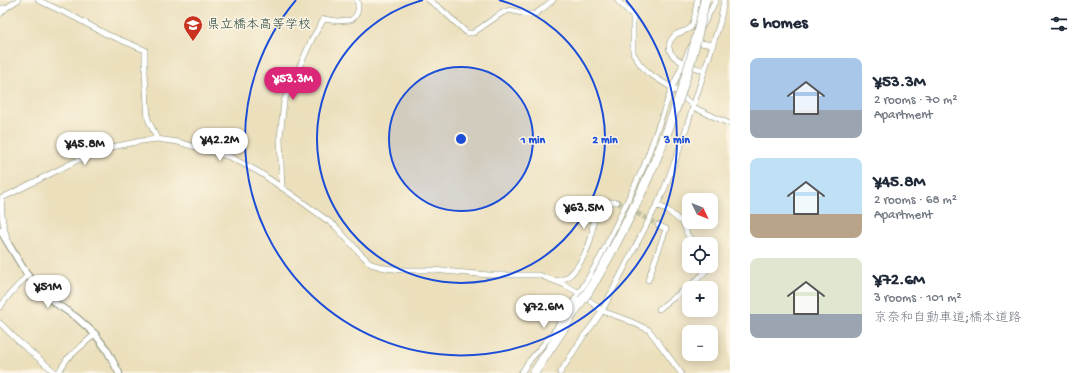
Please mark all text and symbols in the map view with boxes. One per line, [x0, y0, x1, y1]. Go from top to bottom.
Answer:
icon: filters [1048, 13, 1070, 35]
school or university icon: 県立橋本高等学校 [182, 14, 204, 42]
text: 6 homes [750, 14, 808, 34]
place label: 県立橋本高等学校 [207, 17, 311, 33]
pin: ¥53.3M [260, 67, 326, 101]
text: ¥53.3M [273, 72, 313, 87]
text: ¥53.3M [874, 73, 926, 93]
icon: home [782, 74, 830, 122]
text: 2 rooms · 70 m² [874, 93, 957, 108]
text: Apartment [874, 108, 933, 123]
pin: ¥42.2M [187, 128, 253, 162]
pin: ¥45.8M [52, 132, 118, 166]
centre of rings [454, 132, 468, 146]
text: ¥42.2M [201, 133, 239, 148]
text: 1 min [520, 134, 546, 148]
text: 2 min [592, 134, 618, 148]
text: 3 min [663, 134, 690, 148]
text: ¥45.8M [65, 137, 105, 152]
text: ¥45.8M [874, 173, 925, 193]
icon: home [782, 174, 830, 222]
north arrow [682, 193, 718, 229]
map controls [682, 193, 718, 361]
text: 2 rooms · 68 m² [874, 193, 957, 208]
pin: ¥63.5M [551, 196, 617, 230]
text: ¥63.5M [564, 201, 604, 216]
text: Apartment [874, 208, 933, 223]
button: locate [682, 237, 718, 273]
text: ¥72.6M [874, 271, 925, 291]
icon: home [782, 274, 830, 322]
pin: ¥51M [24, 275, 72, 309]
text: ¥51M [34, 280, 62, 295]
button: + [682, 281, 718, 317]
text: 3 rooms · 101 m² [874, 291, 962, 306]
pin: ¥72.6M [511, 295, 577, 329]
text: ¥72.6M [525, 300, 563, 315]
text: 京奈和自動車道;橋本道路 [874, 311, 1021, 326]
button: − [682, 325, 718, 361]

